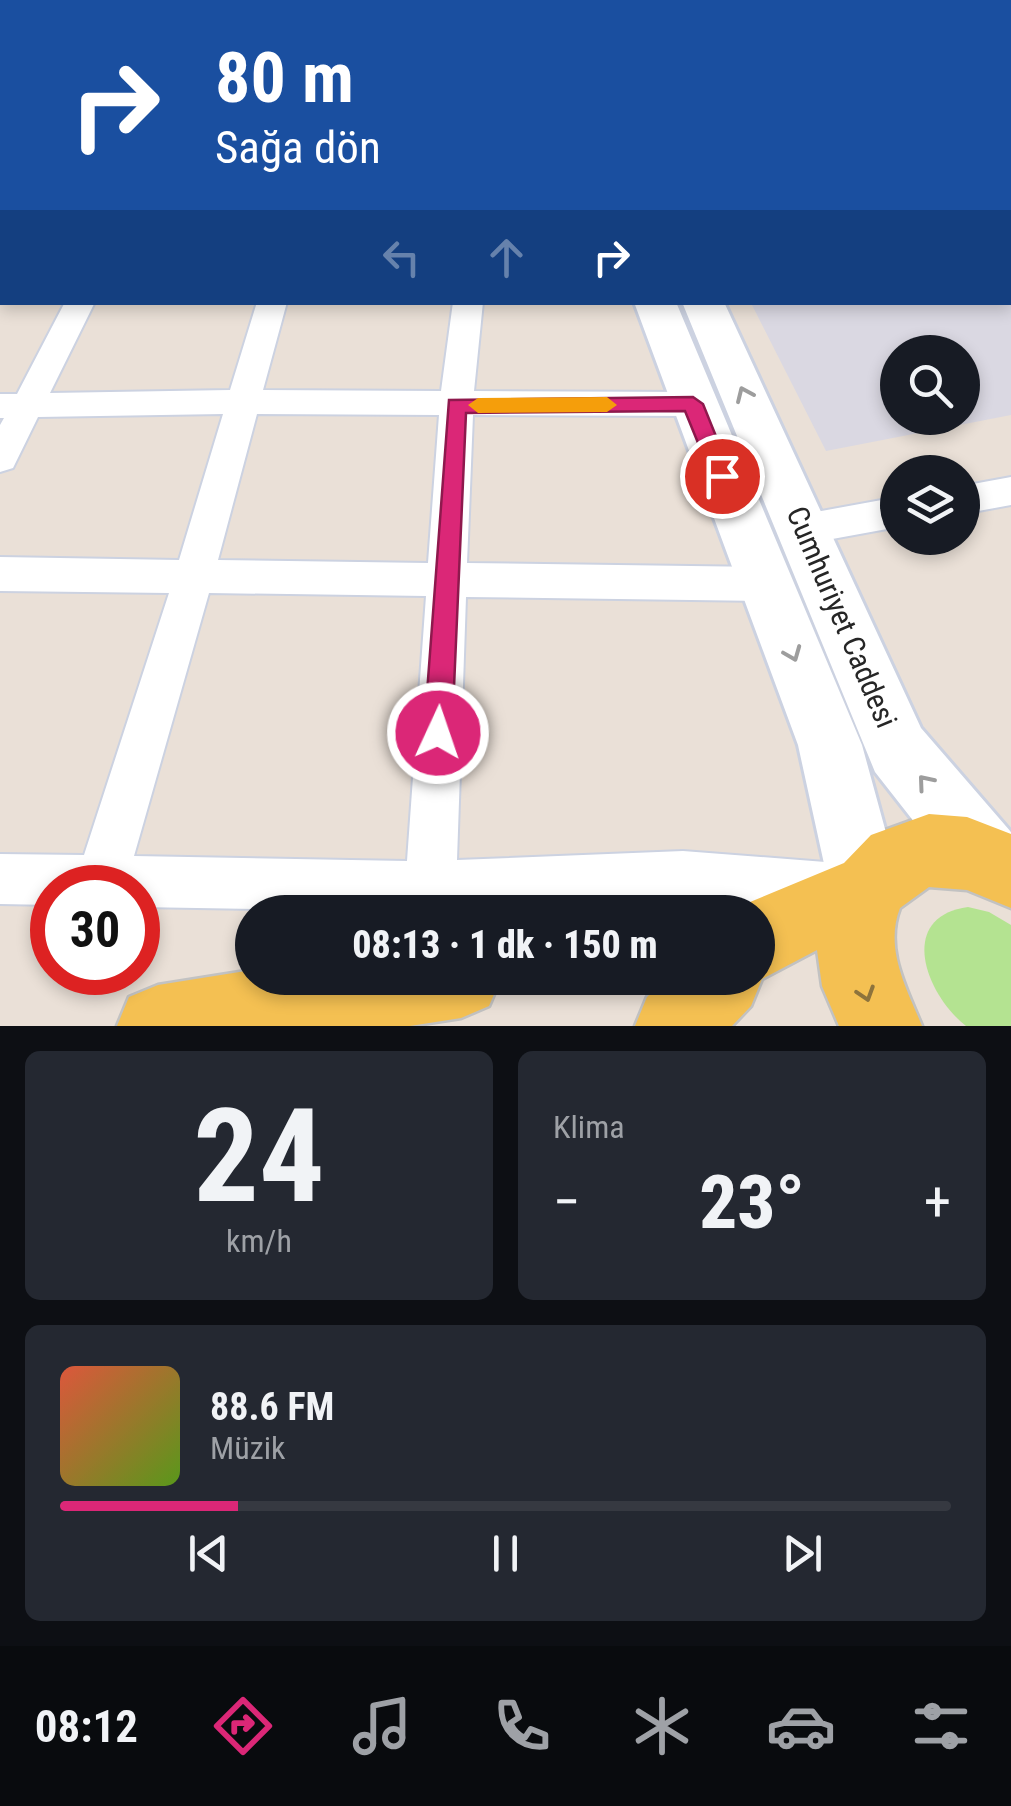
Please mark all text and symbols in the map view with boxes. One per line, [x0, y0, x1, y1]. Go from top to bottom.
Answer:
text: 80 m [215, 37, 354, 119]
icon: right [50, 40, 180, 170]
text: Sağa dön [215, 121, 381, 174]
icon: left [374, 230, 429, 285]
icon: ahead [479, 230, 534, 285]
icon: right [584, 230, 639, 285]
map controls [880, 335, 980, 555]
button: search [880, 335, 980, 435]
one-way arrow [736, 386, 756, 404]
pin [680, 434, 765, 519]
icon: arrive [695, 449, 750, 504]
button: layers [880, 455, 980, 555]
street label: Cumhuriyet Caddesi [780, 501, 904, 733]
one-way arrow [782, 644, 802, 661]
position arrow [386, 681, 490, 785]
one-way arrow [919, 776, 937, 794]
speed limit sign: 30 [30, 865, 160, 995]
text: 08:13 · 1 dk · 150 m [352, 923, 658, 967]
one-way arrow [854, 985, 875, 1002]
text: 24 [193, 1080, 325, 1233]
text: Klima [553, 1108, 625, 1146]
text: 23° [699, 1158, 805, 1246]
text: − [553, 1170, 581, 1234]
text: + [924, 1170, 951, 1234]
text: km/h [226, 1222, 292, 1260]
text: 88.6 FM [210, 1385, 334, 1429]
text: Müzik [210, 1429, 285, 1467]
icon: previous [181, 1526, 236, 1581]
icon: pause [478, 1526, 533, 1581]
icon: next [775, 1526, 830, 1581]
icon: directions [208, 1691, 278, 1761]
icon: music [347, 1691, 417, 1761]
icon: phone [487, 1691, 557, 1761]
icon: climate [627, 1691, 697, 1761]
icon: car [766, 1691, 836, 1761]
icon: filters [906, 1691, 976, 1761]
text: 08:12 [35, 1700, 138, 1753]

